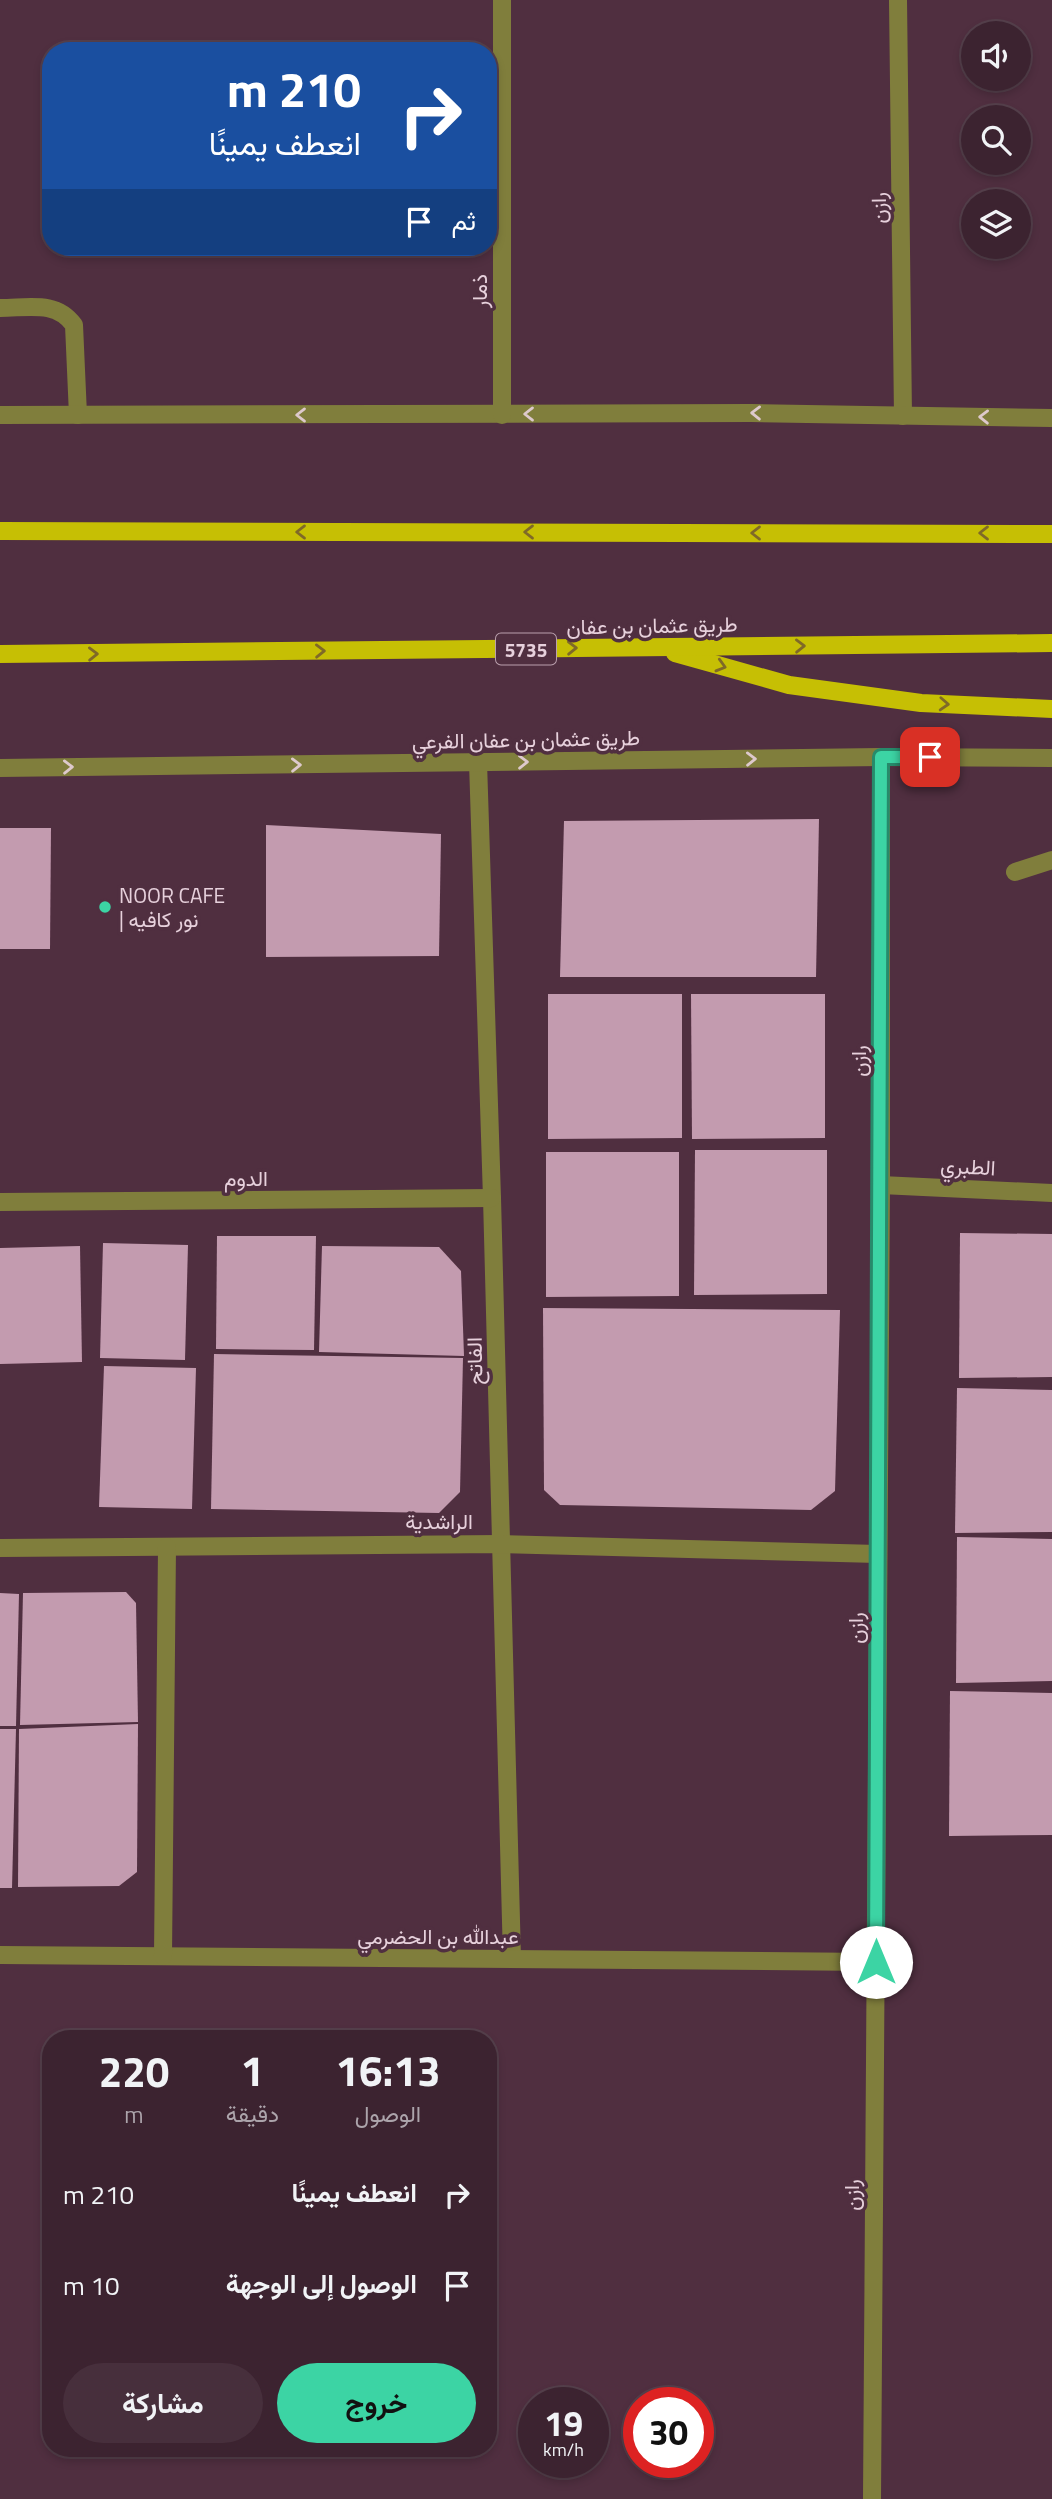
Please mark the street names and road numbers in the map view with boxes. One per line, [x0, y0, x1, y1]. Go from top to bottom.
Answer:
street label: رازن [862, 192, 894, 224]
street label: ذمار [463, 274, 495, 309]
street label: طريق عثمان بن عفان [566, 608, 738, 642]
road number: 5735 [496, 634, 556, 664]
street label: طريق عثمان بن عفان الفرعي [412, 721, 640, 759]
street label: رازن [842, 1045, 874, 1077]
street label: الطبري [939, 1149, 996, 1185]
street label: الدوم [224, 1162, 268, 1194]
street label: الفاتح [458, 1337, 490, 1385]
street label: الراشدية [405, 1505, 473, 1537]
street label: رازن [839, 1612, 871, 1644]
street label: عبدالله بن الحضرمي [357, 1920, 519, 1954]
street label: رازن [835, 2179, 867, 2211]

